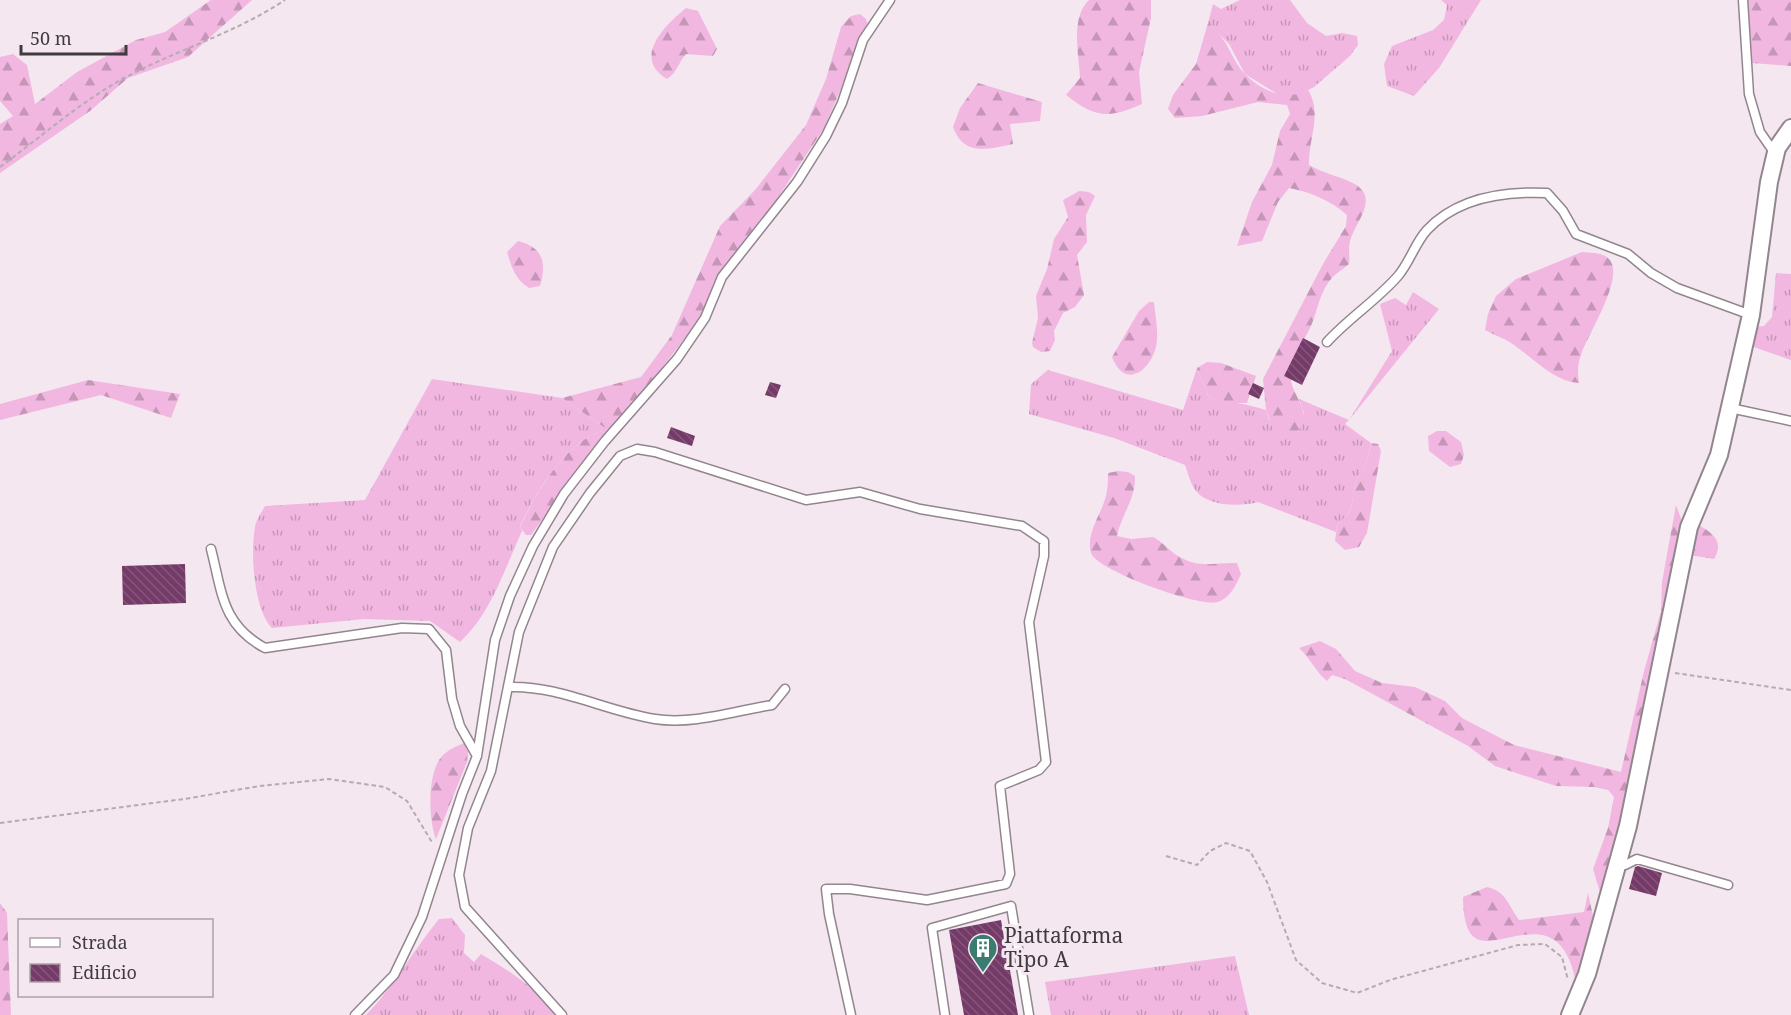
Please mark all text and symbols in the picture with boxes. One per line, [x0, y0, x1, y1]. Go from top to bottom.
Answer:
scale bar [21, 18, 126, 56]
text: 50 m [30, 26, 72, 50]
legend [18, 919, 213, 997]
place label: Piattaforma Tipo A [1004, 921, 1123, 973]
text: Strada [72, 930, 128, 954]
building icon: Piattaforma Tipo A [967, 932, 999, 974]
text: Edificio [72, 960, 137, 984]

